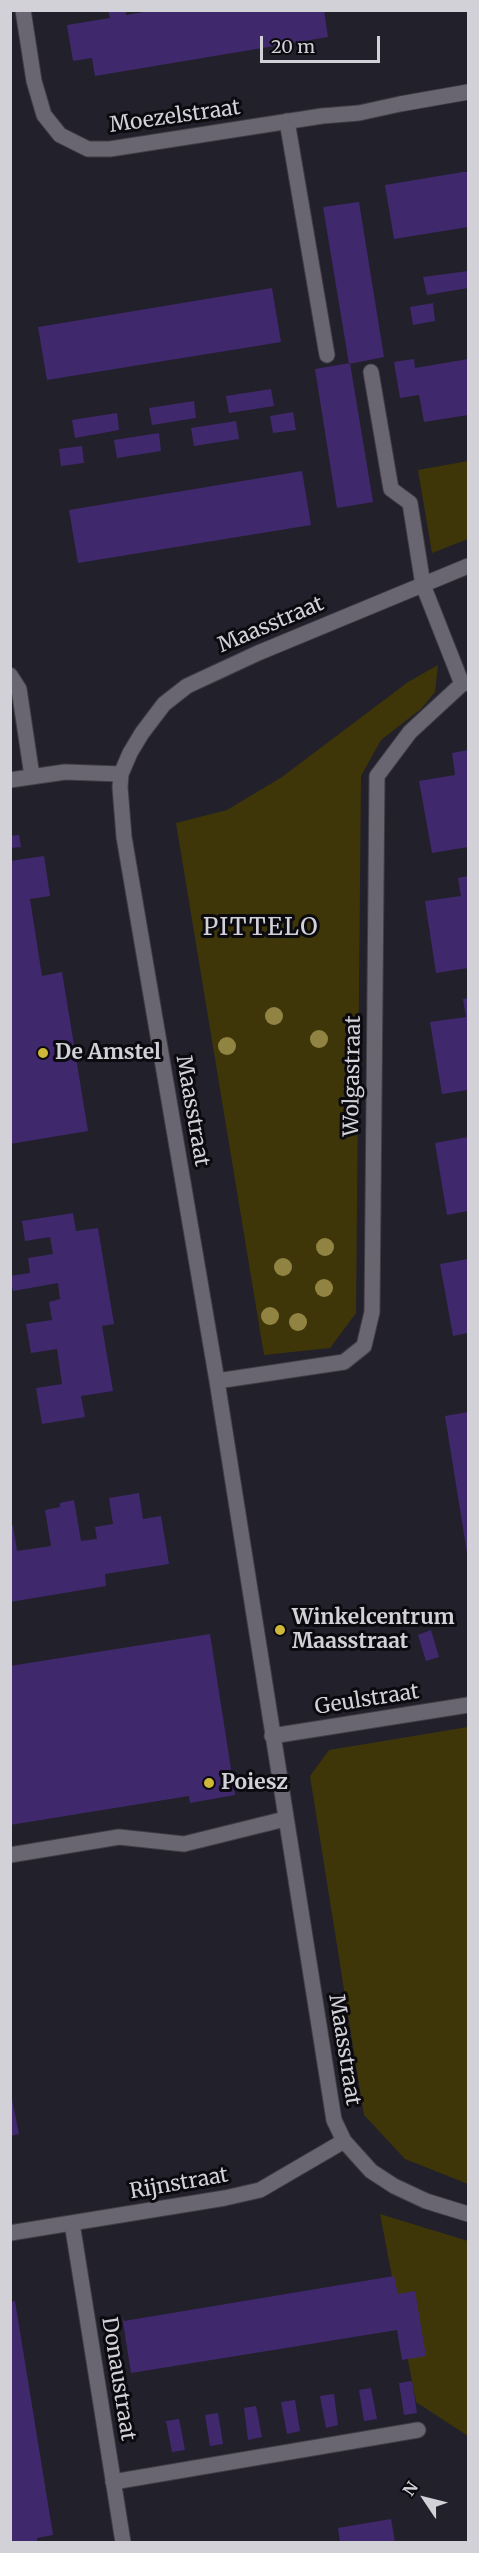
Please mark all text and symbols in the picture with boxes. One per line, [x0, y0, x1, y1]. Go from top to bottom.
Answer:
scale bar [263, 24, 383, 62]
text: 20 m [271, 35, 315, 58]
street label: Moezelstraat [108, 95, 242, 139]
street label: Maasstraat [214, 591, 328, 659]
district label: PITTELO [203, 914, 319, 942]
street label: Wolgastraat [339, 1015, 367, 1137]
place label: De Amstel [55, 1040, 161, 1066]
marker: De Amstel [36, 1046, 50, 1060]
street label: Maasstraat [170, 1053, 214, 1169]
place label: Winkelcentrum Maasstraat [292, 1605, 455, 1655]
marker: Winkelcentrum Maasstraat [273, 1623, 287, 1637]
street label: Geulstraat [313, 1679, 421, 1721]
place label: Poiesz [221, 1770, 288, 1796]
marker: Poiesz [202, 1776, 216, 1790]
street label: Maasstraat [323, 1993, 365, 2107]
street label: Rijnstraat [128, 2163, 230, 2205]
street label: Donaustraat [96, 2315, 140, 2443]
north arrow [395, 2469, 455, 2529]
text: N [398, 2478, 422, 2500]

